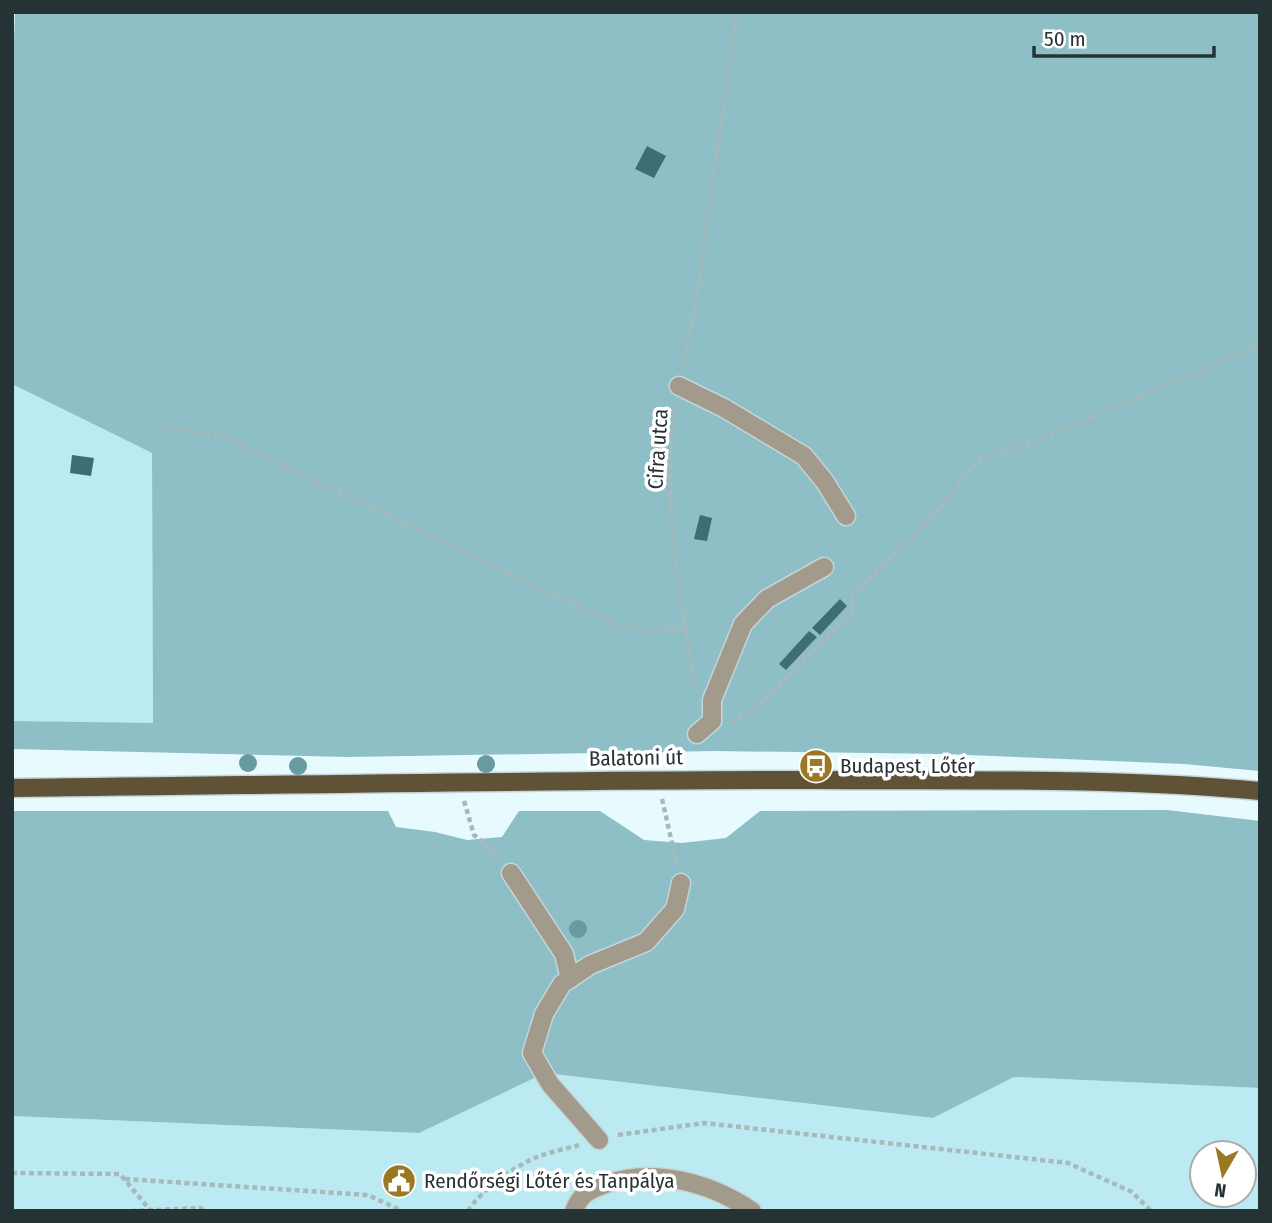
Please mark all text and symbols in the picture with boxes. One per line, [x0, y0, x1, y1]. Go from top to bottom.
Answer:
scale bar [1034, 14, 1214, 58]
text: 50 m [1044, 26, 1086, 52]
street label: Cifra utca [642, 408, 674, 490]
street label: Balatoni út [589, 744, 683, 772]
bus stop icon: Budapest, Lőtér [797, 747, 835, 785]
place label: Budapest, Lőtér [840, 753, 976, 779]
north arrow [1188, 1139, 1258, 1209]
public building icon: Rendőrségi Lőtér és Tanpálya [380, 1162, 418, 1200]
place label: Rendőrségi Lőtér és Tanpálya [424, 1168, 675, 1194]
text: N [1213, 1178, 1228, 1203]

